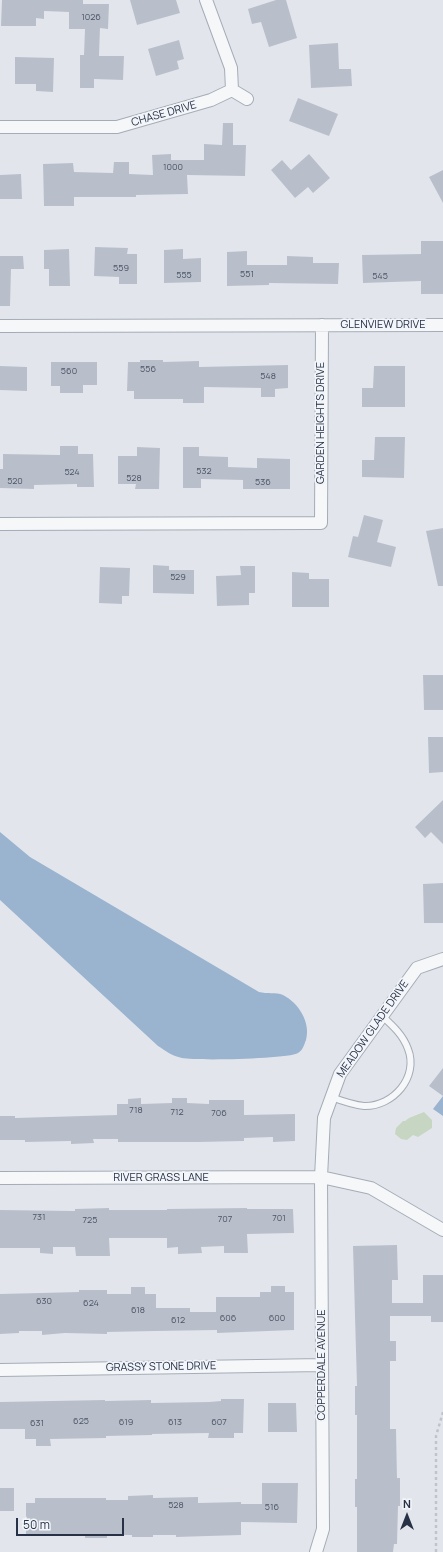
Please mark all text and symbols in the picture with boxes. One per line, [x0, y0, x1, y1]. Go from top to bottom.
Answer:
house number: 1026 [81, 12, 101, 22]
street label: CHASE DRIVE [130, 98, 198, 130]
house number: 1000 [163, 162, 183, 172]
house number: 559 [113, 263, 129, 273]
house number: 551 [240, 269, 254, 279]
house number: 555 [176, 270, 192, 280]
house number: 545 [372, 271, 388, 281]
street label: GLENVIEW DRIVE [341, 318, 425, 332]
street label: GARDEN HEIGHTS DRIVE [314, 362, 328, 484]
house number: 556 [140, 364, 156, 374]
house number: 560 [61, 366, 77, 376]
house number: 548 [260, 371, 276, 381]
house number: 532 [196, 466, 212, 476]
house number: 524 [64, 467, 80, 477]
house number: 528 [126, 473, 142, 483]
house number: 520 [7, 476, 23, 486]
house number: 536 [255, 477, 271, 487]
house number: 529 [170, 572, 186, 582]
street label: MEADOW GLADE DRIVE [334, 978, 412, 1080]
house number: 718 [129, 1105, 143, 1115]
house number: 712 [170, 1107, 184, 1117]
house number: 706 [211, 1108, 227, 1118]
street label: RIVER GRASS LANE [113, 1171, 209, 1185]
house number: 731 [32, 1212, 46, 1222]
house number: 701 [272, 1213, 286, 1223]
house number: 707 [218, 1214, 232, 1224]
house number: 725 [83, 1215, 97, 1225]
house number: 630 [36, 1296, 52, 1306]
house number: 624 [83, 1298, 99, 1308]
house number: 618 [131, 1305, 145, 1315]
street label: COPPERDALE AVENUE [315, 1309, 329, 1421]
house number: 606 [220, 1313, 236, 1323]
house number: 600 [269, 1313, 285, 1323]
house number: 612 [171, 1315, 185, 1325]
street label: GRASSY STONE DRIVE [106, 1359, 216, 1375]
house number: 625 [73, 1416, 89, 1426]
house number: 619 [119, 1417, 133, 1427]
house number: 613 [168, 1417, 182, 1427]
house number: 607 [211, 1417, 227, 1427]
house number: 631 [30, 1418, 44, 1428]
north arrow [387, 1496, 427, 1536]
text: N [403, 1496, 411, 1511]
house number: 528 [168, 1500, 184, 1510]
house number: 516 [265, 1502, 279, 1512]
scale bar [18, 1510, 126, 1536]
text: 50 m [23, 1516, 50, 1533]

